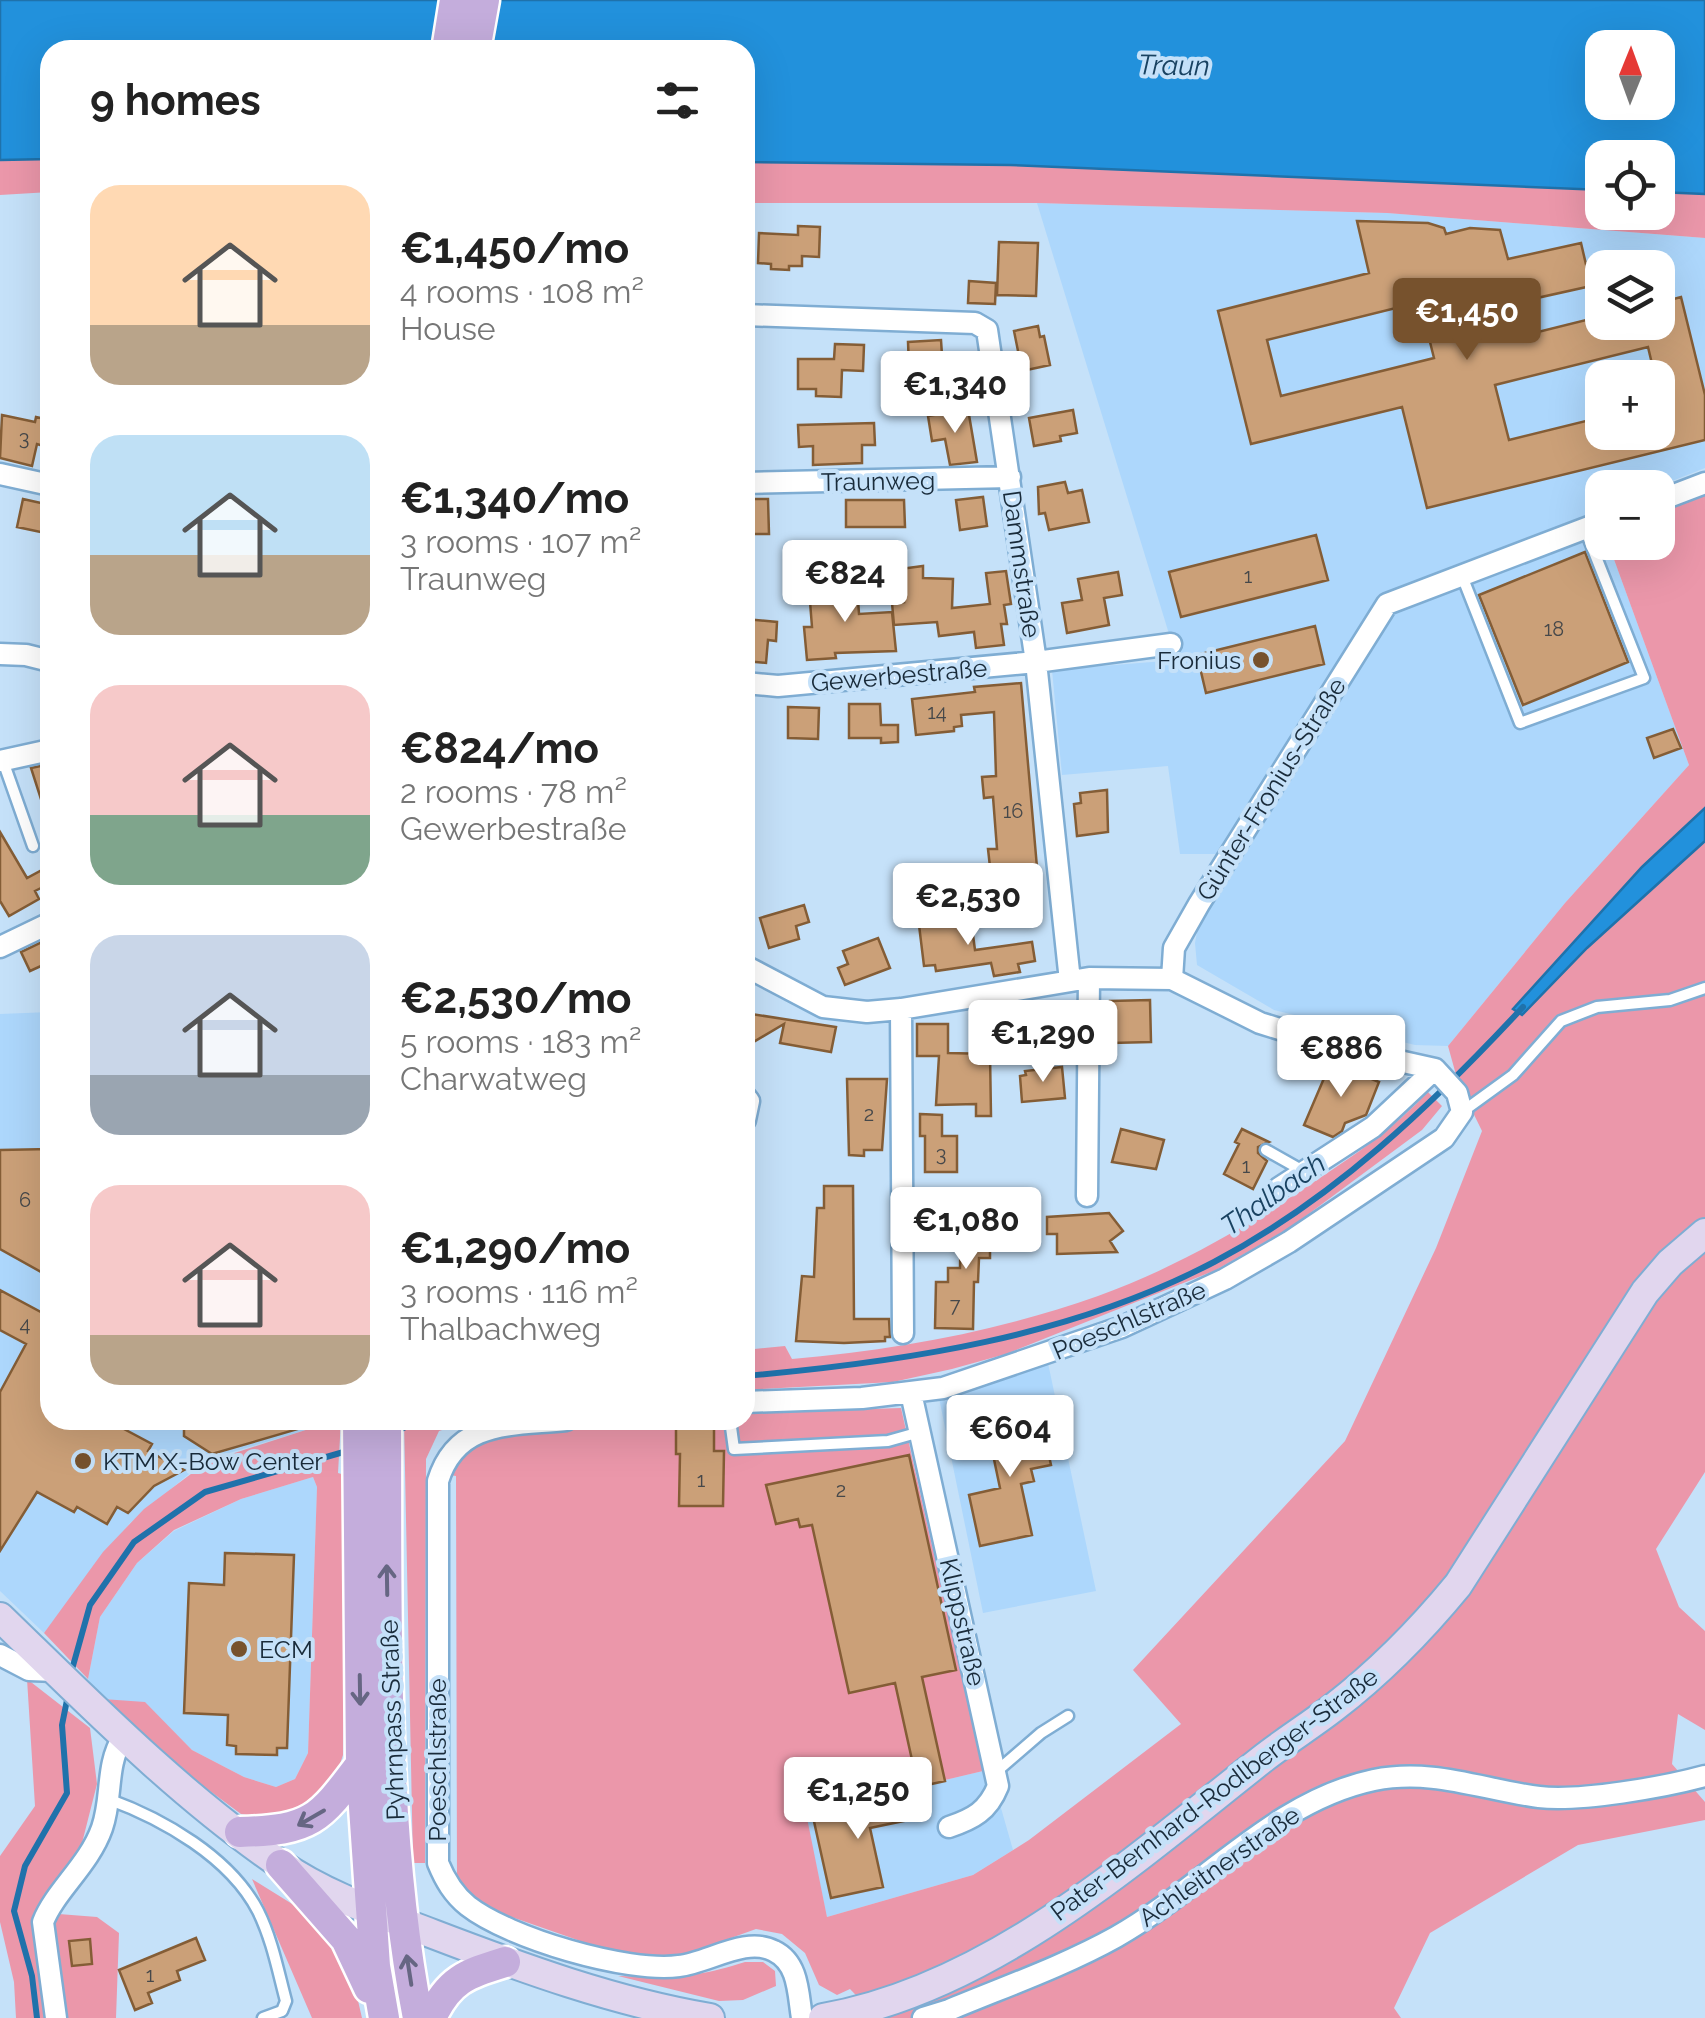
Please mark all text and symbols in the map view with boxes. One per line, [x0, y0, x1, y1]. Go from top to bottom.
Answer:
north arrow [1585, 30, 1675, 120]
map controls [1585, 30, 1675, 560]
water label: Traun [1138, 48, 1210, 83]
icon: filters [650, 73, 705, 128]
text: 9 homes [90, 76, 261, 125]
button: locate [1585, 140, 1675, 230]
text: €1,450/mo [400, 224, 629, 273]
icon: home [170, 225, 290, 345]
button: layers [1585, 250, 1675, 340]
text: 4 rooms · 108 m² [400, 273, 644, 310]
pin: €1,450 [1386, 278, 1548, 363]
text: €1,450 [1415, 292, 1519, 329]
text: House [400, 310, 496, 347]
pin: €1,340 [874, 351, 1036, 436]
button: + [1585, 360, 1675, 450]
text: €1,340 [903, 365, 1007, 402]
house number: 3 [19, 426, 29, 450]
street label: Traunweg [820, 465, 936, 497]
button: − [1585, 470, 1675, 560]
text: €1,340/mo [400, 474, 629, 523]
icon: home [170, 475, 290, 595]
street label: Dammstraße [997, 488, 1047, 640]
text: 3 rooms · 107 m² [400, 523, 641, 560]
pin: €824 [786, 540, 904, 625]
text: €824 [804, 554, 886, 591]
text: Traunweg [400, 560, 547, 597]
house number: 1 [1244, 564, 1253, 588]
house number: 18 [1544, 617, 1564, 641]
place label: Fronius [1157, 645, 1241, 675]
marker: Fronius [1250, 649, 1272, 671]
street label: Gewerbestraße [810, 652, 988, 698]
street label: Günter-Fronius-Straße [1190, 672, 1352, 906]
house number: 14 [927, 700, 947, 724]
text: €824/mo [400, 724, 599, 773]
icon: home [170, 725, 290, 845]
text: 2 rooms · 78 m² [400, 773, 627, 810]
house number: 16 [1003, 799, 1023, 823]
text: Gewerbestraße [400, 810, 626, 847]
pin: €2,530 [887, 863, 1049, 948]
text: €2,530 [915, 877, 1021, 914]
text: €2,530/mo [400, 974, 632, 1023]
icon: home [170, 975, 290, 1095]
pin: €1,290 [962, 1000, 1124, 1085]
text: €1,290 [990, 1014, 1096, 1051]
pin: €886 [1282, 1015, 1400, 1100]
text: 5 rooms · 183 m² [400, 1023, 641, 1060]
text: €886 [1299, 1029, 1383, 1066]
text: Charwatweg [400, 1060, 587, 1097]
house number: 2 [864, 1102, 874, 1126]
house number: 3 [936, 1142, 946, 1166]
water label: Thalbach [1215, 1147, 1332, 1242]
house number: 1 [1242, 1154, 1251, 1178]
pin: €1,080 [885, 1187, 1047, 1272]
house number: 6 [19, 1188, 31, 1212]
text: €1,080 [912, 1201, 1020, 1238]
text: €1,290/mo [400, 1224, 630, 1273]
icon: home [170, 1225, 290, 1345]
text: 3 rooms · 116 m² [400, 1273, 638, 1310]
street label: Poeschlstraße [1048, 1274, 1210, 1366]
house number: 7 [950, 1293, 961, 1317]
text: Thalbachweg [400, 1310, 601, 1347]
house number: 4 [20, 1312, 31, 1336]
pin: €604 [951, 1395, 1069, 1480]
text: €604 [969, 1409, 1051, 1446]
place label: KTM X-Bow Center [103, 1446, 323, 1476]
marker: KTM X-Bow Center [72, 1450, 94, 1472]
house number: 1 [697, 1468, 706, 1492]
house number: 2 [836, 1478, 846, 1502]
street label: Klippstraße [934, 1555, 992, 1689]
one-way arrow [378, 1565, 396, 1598]
street label: Pyhrnpass Straße [374, 1619, 410, 1821]
place label: ECM [259, 1634, 313, 1664]
marker: ECM [228, 1638, 250, 1660]
street label: Pater-Bernhard-Rodlberger-Straße [1044, 1661, 1384, 1927]
one-way arrow [350, 1674, 370, 1706]
street label: Poeschlstraße [422, 1678, 452, 1842]
pin: €1,250 [777, 1757, 939, 1842]
text: €1,250 [806, 1771, 910, 1808]
street label: Achleitnerstraße [1133, 1799, 1305, 1933]
one-way arrow [297, 1808, 326, 1828]
one-way arrow [400, 1954, 418, 1987]
house number: 1 [146, 1963, 155, 1987]

